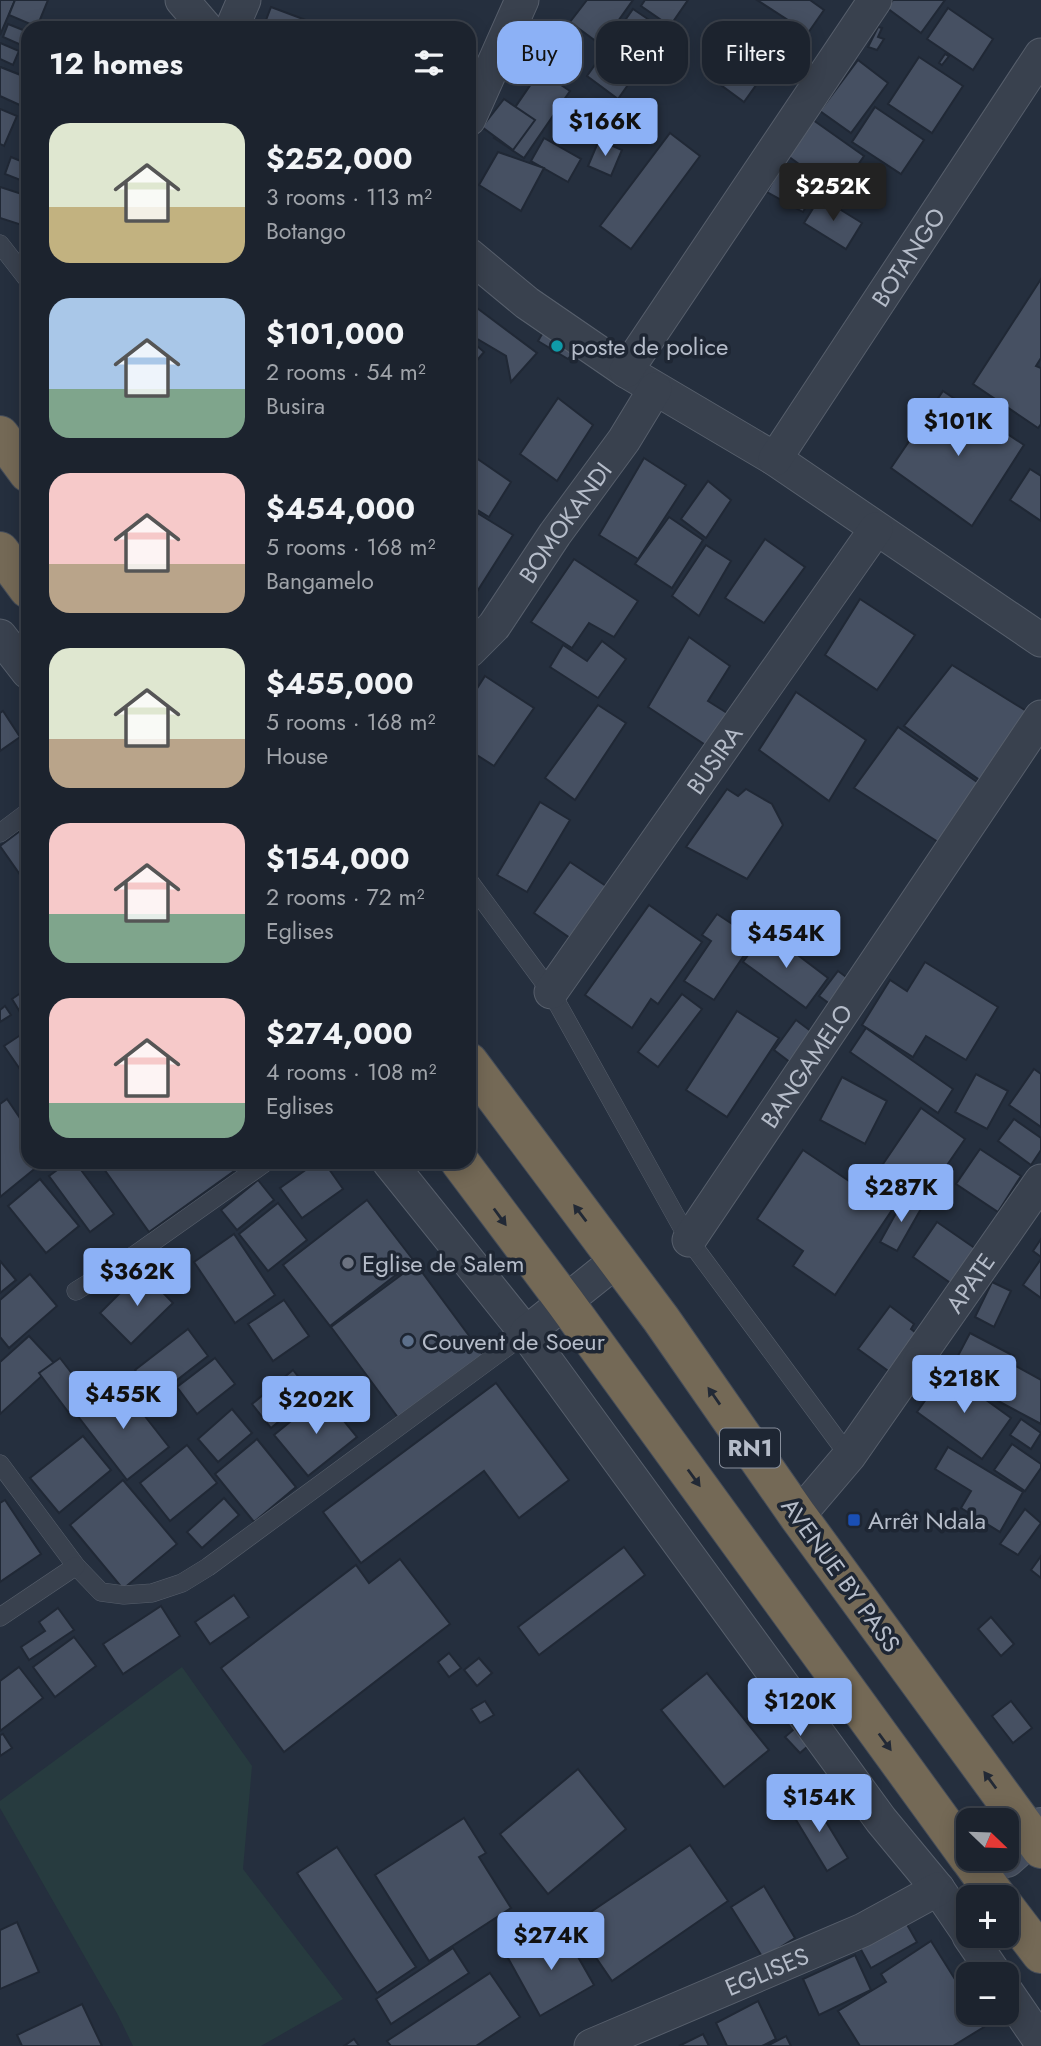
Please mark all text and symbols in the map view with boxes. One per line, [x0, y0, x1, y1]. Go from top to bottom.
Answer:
chip: Buy [497, 21, 582, 84]
chip: Rent [596, 21, 688, 84]
chip: Filters [702, 21, 810, 84]
text: 12 homes [49, 42, 183, 85]
icon: filters [410, 44, 448, 82]
pin: $166K [556, 99, 654, 158]
text: $166K [569, 104, 641, 138]
text: $252,000 [266, 137, 413, 180]
icon: home [105, 151, 189, 235]
pin: $252K [784, 164, 882, 223]
text: $252K [795, 169, 871, 203]
text: 3 rooms · 113 m² [266, 180, 432, 214]
street label: BOTANGO [863, 200, 954, 313]
text: Botango [266, 214, 346, 248]
text: $101,000 [266, 312, 404, 355]
icon: home [105, 326, 189, 410]
place label: poste de police [571, 329, 728, 364]
marker: poste de police [549, 338, 565, 354]
text: 2 rooms · 54 m² [266, 355, 426, 389]
text: Busira [266, 389, 325, 423]
pin: $101K [909, 398, 1007, 458]
text: $101K [923, 404, 993, 438]
street label: BOMOKANDI [510, 454, 620, 590]
text: $454,000 [266, 487, 415, 530]
icon: home [105, 501, 189, 585]
text: 5 rooms · 168 m² [266, 530, 435, 564]
text: Bangamelo [266, 564, 374, 598]
text: $455,000 [266, 662, 414, 705]
icon: home [105, 676, 189, 760]
text: 5 rooms · 168 m² [266, 705, 435, 739]
street label: BUSIRA [678, 718, 751, 801]
text: House [266, 739, 328, 773]
text: $154,000 [266, 837, 410, 880]
icon: home [105, 851, 189, 935]
text: 2 rooms · 72 m² [266, 880, 425, 914]
pin: $454K [737, 911, 835, 970]
text: Eglises [266, 914, 333, 948]
text: $454K [747, 916, 825, 950]
street label: BANGAMELO [752, 997, 861, 1135]
text: $274,000 [266, 1012, 413, 1055]
icon: home [105, 1026, 189, 1110]
text: 4 rooms · 108 m² [266, 1055, 436, 1089]
text: Eglises [266, 1089, 333, 1123]
pin: $287K [852, 1164, 950, 1224]
text: $287K [864, 1170, 938, 1204]
one-way arrow [573, 1204, 588, 1222]
one-way arrow [493, 1208, 507, 1226]
place label: Eglise de Salem [362, 1246, 524, 1281]
street label: APATE [937, 1246, 1003, 1320]
pin: $362K [88, 1248, 186, 1308]
text: $362K [99, 1254, 175, 1288]
marker: Eglise de Salem [340, 1255, 356, 1271]
place label: Couvent de Soeur [422, 1324, 606, 1359]
marker: Couvent de Soeur [400, 1333, 416, 1349]
pin: $218K [915, 1356, 1013, 1415]
text: $218K [928, 1361, 1000, 1395]
pin: $455K [74, 1372, 172, 1431]
pin: $202K [267, 1376, 365, 1436]
text: $455K [85, 1377, 161, 1411]
text: $202K [278, 1382, 354, 1416]
one-way arrow [707, 1387, 721, 1405]
road number: RN1 [720, 1428, 780, 1468]
one-way arrow [687, 1469, 701, 1487]
street label: AVENUE BY PASS [773, 1490, 909, 1660]
place label: Arrêt Ndala [868, 1503, 986, 1538]
marker: Arrêt Ndala [846, 1512, 862, 1528]
pin: $120K [751, 1678, 849, 1738]
text: $120K [764, 1684, 836, 1718]
one-way arrow [877, 1733, 891, 1751]
one-way arrow [983, 1771, 997, 1789]
pin: $154K [770, 1774, 868, 1834]
text: $154K [783, 1780, 855, 1814]
north arrow [956, 1808, 1018, 1871]
map controls [956, 1808, 1019, 2025]
button: + [956, 1885, 1019, 1948]
pin: $274K [502, 1912, 600, 1972]
text: $274K [513, 1918, 589, 1952]
street label: EGLISES [719, 1938, 814, 2004]
button: − [956, 1962, 1019, 2025]

